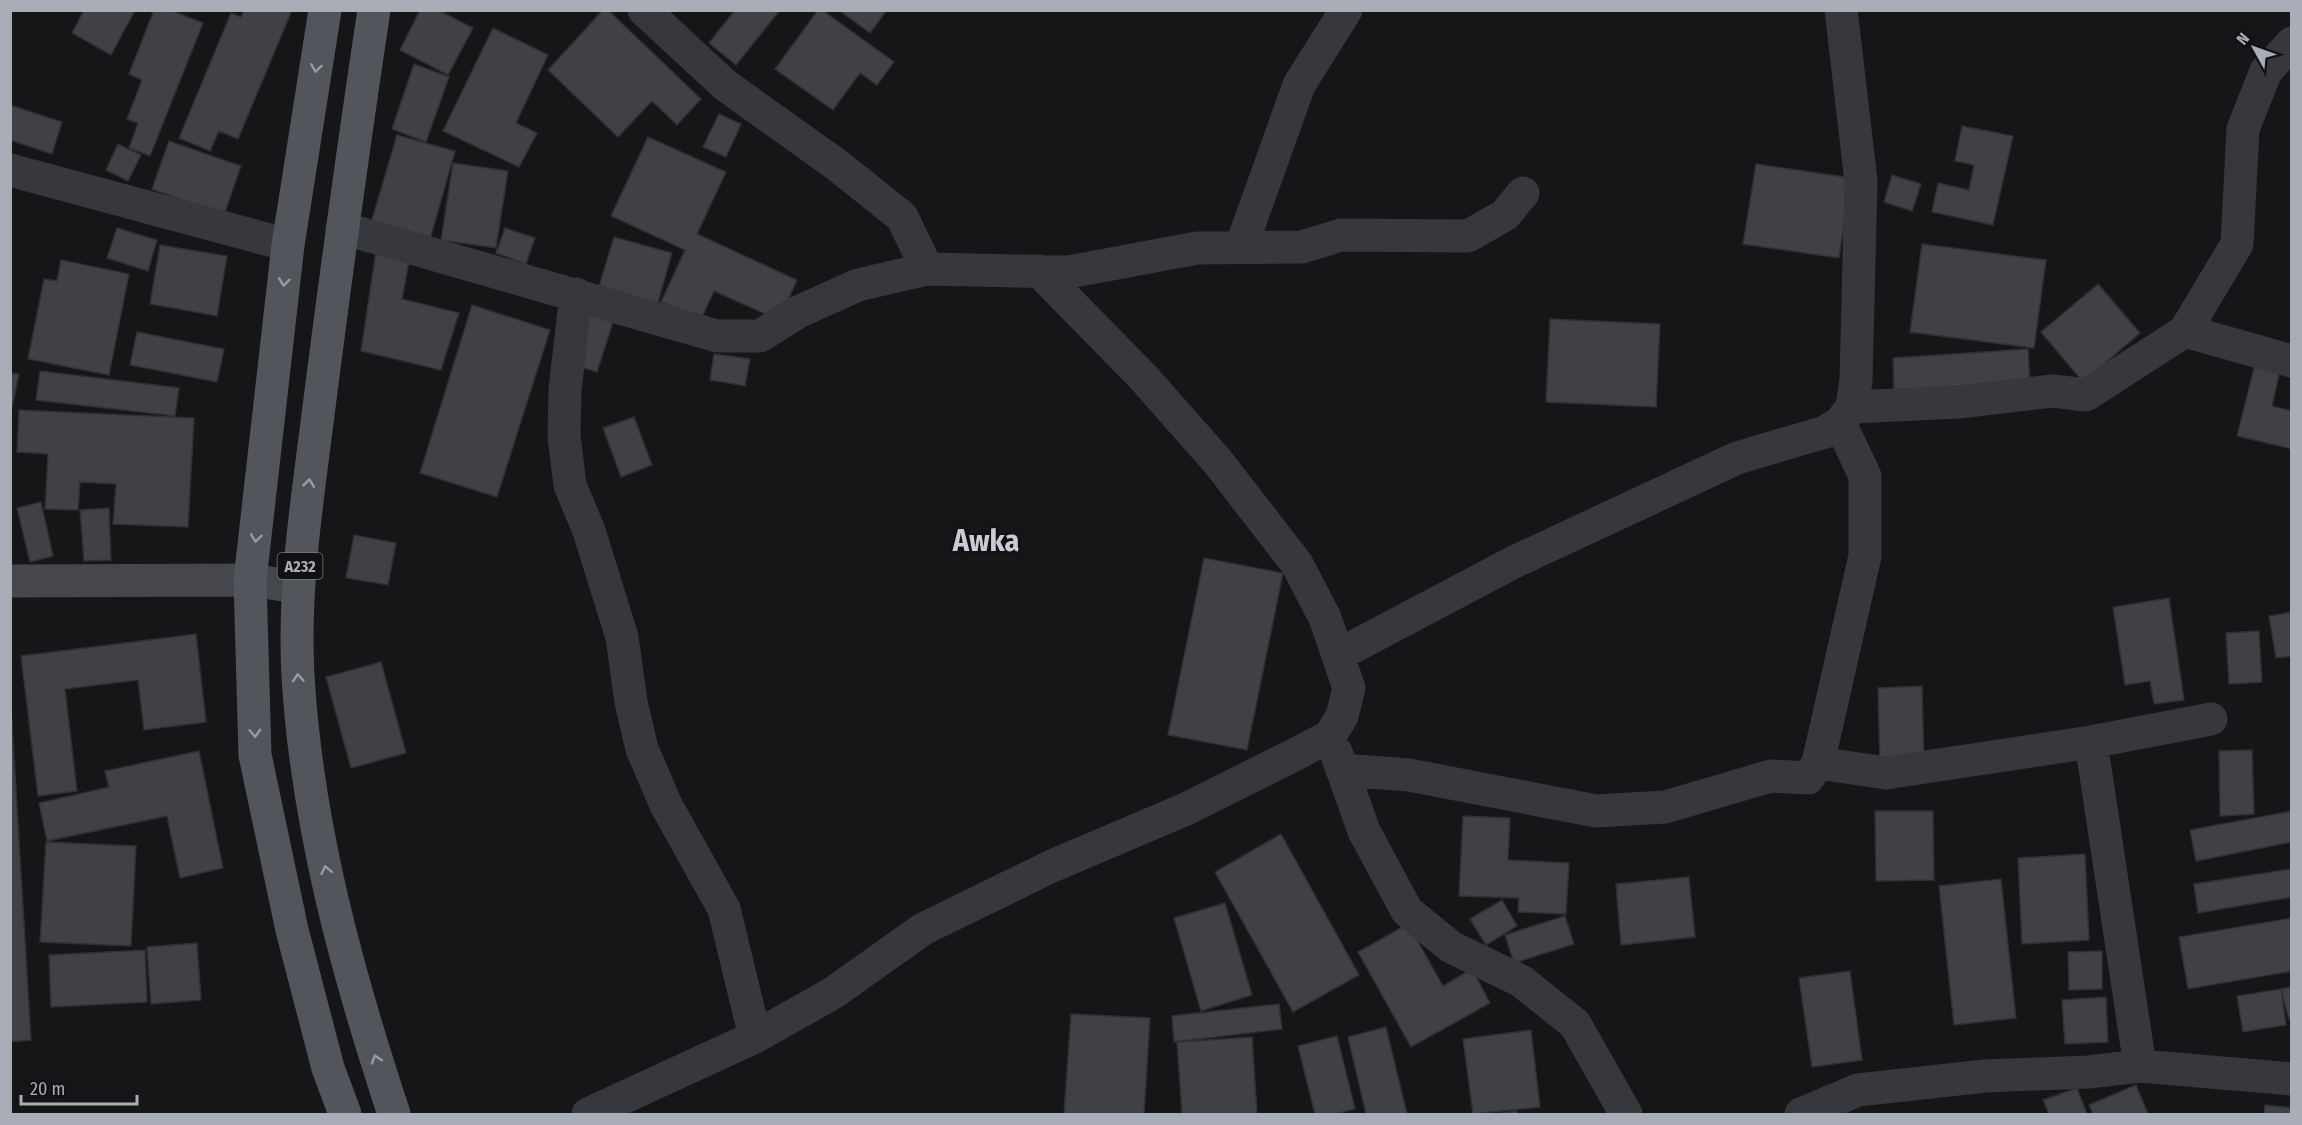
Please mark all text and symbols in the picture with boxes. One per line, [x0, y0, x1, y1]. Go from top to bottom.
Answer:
north arrow [2224, 18, 2284, 78]
text: N [2233, 29, 2253, 48]
one-way arrow [311, 64, 323, 73]
one-way arrow [278, 277, 291, 286]
one-way arrow [303, 479, 315, 488]
district label: Awka [952, 523, 1019, 559]
one-way arrow [250, 534, 262, 543]
road number: A232 [278, 553, 322, 579]
one-way arrow [292, 673, 305, 682]
one-way arrow [248, 728, 261, 737]
one-way arrow [320, 866, 333, 876]
one-way arrow [370, 1054, 383, 1065]
scale bar [21, 1068, 136, 1106]
text: 20 m [30, 1078, 65, 1100]

